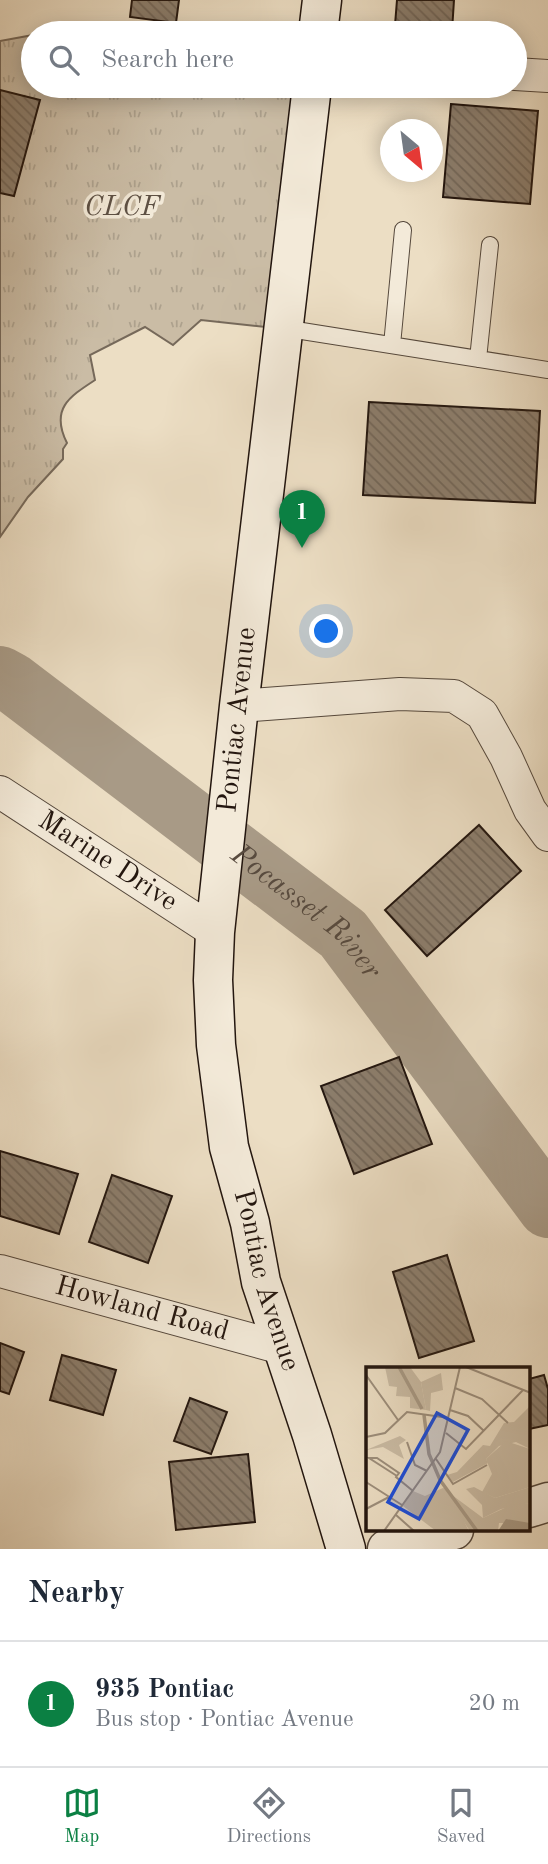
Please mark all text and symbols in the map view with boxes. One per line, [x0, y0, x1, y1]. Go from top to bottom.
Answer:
search box [21, 21, 527, 98]
icon: search [45, 41, 83, 79]
text: Search here [101, 47, 234, 73]
north arrow [380, 119, 443, 182]
park label: CLCF [84, 194, 162, 222]
pin: 1 [279, 490, 325, 548]
your location [309, 614, 343, 648]
street label: Pontiac Avenue [214, 626, 262, 814]
street label: Marine Drive [33, 807, 182, 917]
water label: Pocasset River [224, 839, 387, 986]
street label: Pontiac Avenue [228, 1187, 304, 1375]
street label: Howland Road [52, 1273, 232, 1347]
inset map [366, 1367, 530, 1532]
text: Nearby [28, 1579, 125, 1609]
text: 935 Pontiac [95, 1677, 235, 1703]
text: 1 [44, 1692, 58, 1715]
text: 20 m [469, 1692, 520, 1715]
text: Bus stop · Pontiac Avenue [95, 1708, 354, 1731]
tab: Map [63, 1784, 101, 1849]
tab: Directions [227, 1784, 311, 1849]
tab: Saved [437, 1784, 485, 1849]

